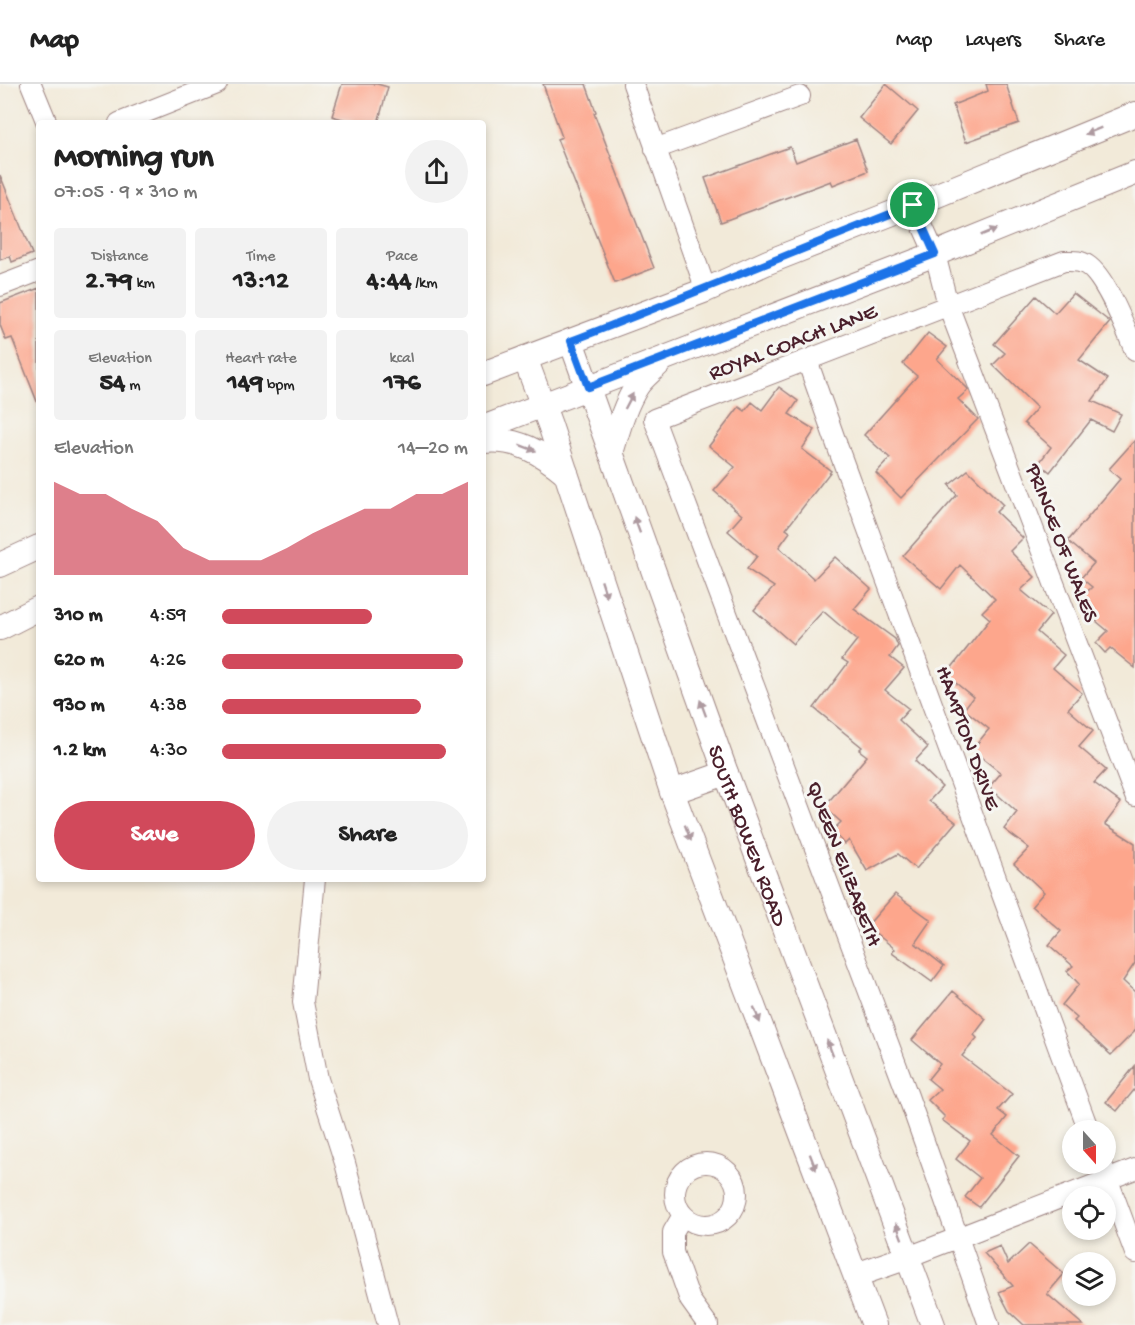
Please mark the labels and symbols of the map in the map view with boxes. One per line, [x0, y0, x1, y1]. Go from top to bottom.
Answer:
one-way arrow [1084, 126, 1102, 136]
pin [887, 179, 938, 230]
one-way arrow [980, 227, 998, 236]
street label: ROYAL COACH LANE [706, 299, 882, 388]
one-way arrow [624, 392, 634, 409]
one-way arrow [519, 444, 537, 453]
street label: PRINCE OF WALES [1018, 460, 1103, 627]
one-way arrow [632, 515, 642, 533]
one-way arrow [600, 580, 610, 598]
street label: HAMPTON DRIVE [928, 663, 1005, 815]
one-way arrow [697, 699, 707, 717]
street label: SOUTH BOWEN ROAD [700, 742, 791, 931]
street label: QUEEN ELIZABETH [799, 778, 886, 951]
one-way arrow [683, 824, 693, 842]
one-way arrow [753, 1006, 762, 1024]
one-way arrow [824, 1039, 834, 1057]
north arrow [1062, 1120, 1116, 1174]
one-way arrow [808, 1153, 818, 1171]
one-way arrow [893, 1221, 903, 1239]

